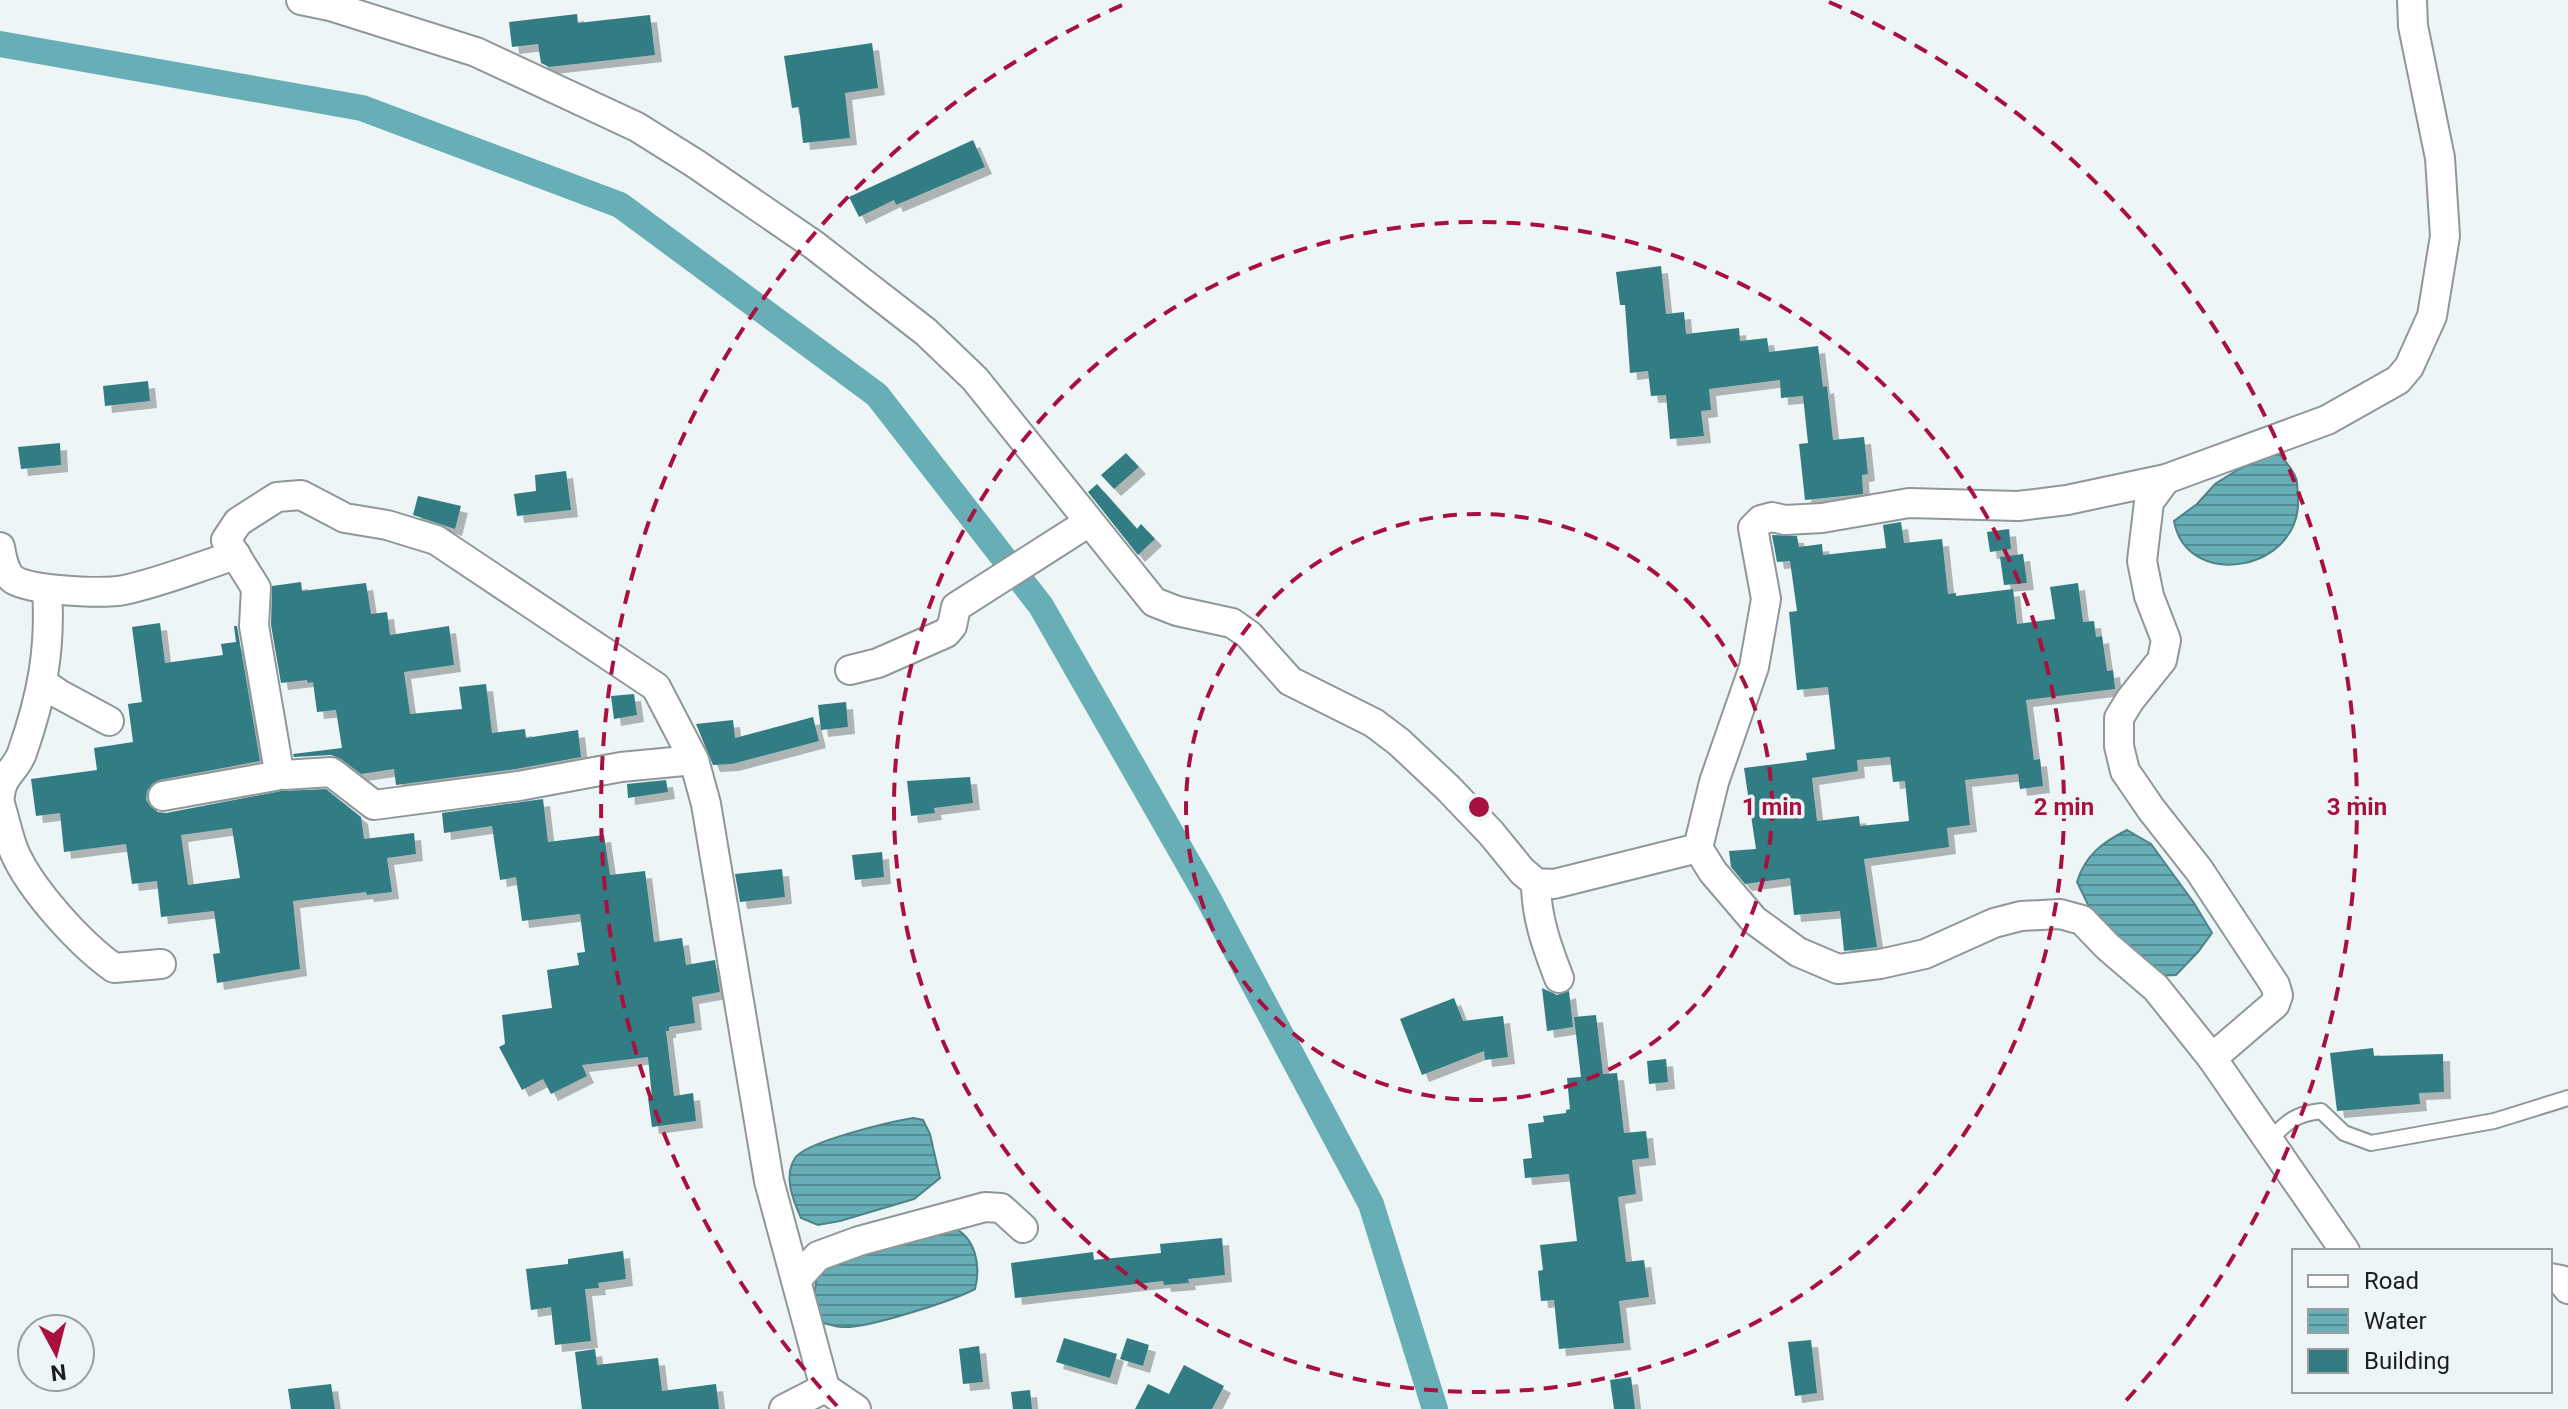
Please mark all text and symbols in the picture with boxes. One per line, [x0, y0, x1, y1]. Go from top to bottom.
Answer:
centre of rings [1465, 793, 1493, 821]
text: 1 min [1742, 793, 1802, 821]
text: 2 min [2034, 793, 2094, 821]
text: 3 min [2327, 793, 2387, 821]
legend [2292, 1249, 2552, 1393]
text: Road [2364, 1267, 2419, 1295]
text: Water [2364, 1307, 2427, 1335]
north arrow [16, 1313, 96, 1393]
text: Building [2364, 1347, 2450, 1375]
text: N [49, 1359, 68, 1386]

